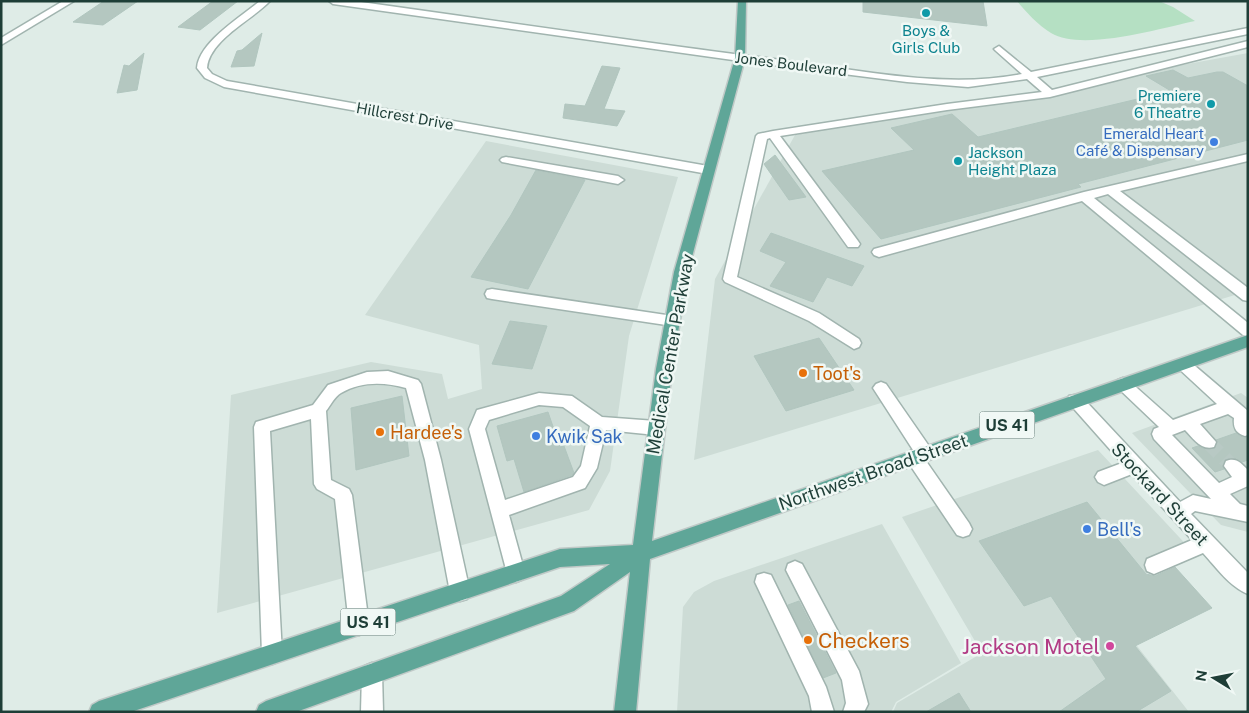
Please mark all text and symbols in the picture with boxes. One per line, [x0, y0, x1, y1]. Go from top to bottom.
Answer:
marker: Boys & Girls Club [920, 7, 932, 19]
place label: Boys & Girls Club [892, 22, 960, 56]
street label: Jones Boulevard [734, 49, 848, 79]
place label: Premiere 6 Theatre [1134, 87, 1201, 121]
marker: Premiere 6 Theatre [1205, 98, 1217, 110]
street label: Hillcrest Drive [355, 99, 455, 133]
place label: Emerald Heart Café & Dispensary [1076, 125, 1204, 159]
marker: Emerald Heart Café & Dispensary [1208, 136, 1220, 148]
place label: Jackson Height Plaza [968, 144, 1057, 178]
marker: Jackson Height Plaza [952, 155, 964, 167]
street label: Medical Center Parkway [642, 252, 698, 456]
place label: Toot's [813, 363, 861, 384]
marker: Toot's [797, 367, 809, 379]
road number: US 41 [980, 412, 1034, 438]
place label: Hardee's [390, 422, 463, 443]
marker: Hardee's [374, 426, 386, 438]
place label: Kwik Sak [546, 426, 623, 447]
marker: Kwik Sak [530, 430, 542, 442]
street label: Northwest Broad Street [776, 430, 970, 514]
street label: Stockard Street [1107, 438, 1213, 550]
place label: Bell's [1097, 519, 1141, 540]
marker: Bell's [1081, 523, 1093, 535]
road number: US 41 [340, 608, 396, 636]
place label: Checkers [818, 628, 910, 653]
marker: Checkers [802, 634, 814, 646]
place label: Jackson Motel [962, 634, 1100, 659]
marker: Jackson Motel [1104, 640, 1116, 652]
north arrow [1189, 653, 1239, 703]
text: N [1192, 669, 1210, 683]

